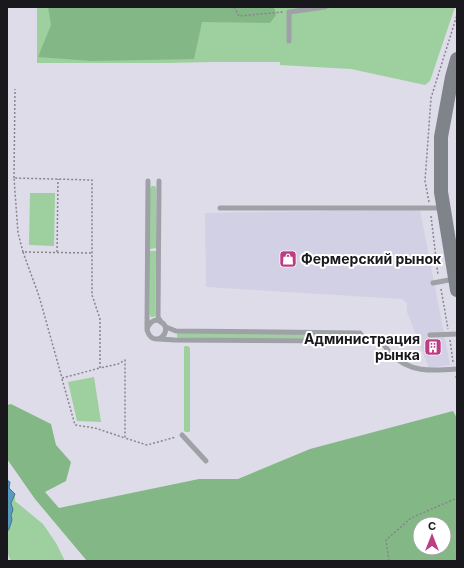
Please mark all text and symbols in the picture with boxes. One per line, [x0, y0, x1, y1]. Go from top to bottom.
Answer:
shop icon: Фермерский рынок [278, 249, 298, 269]
place label: Фермерский рынок [301, 250, 442, 267]
place label: Администрация рынка [304, 330, 420, 363]
building icon: Администрация рынка [423, 337, 443, 357]
north arrow [412, 516, 452, 556]
text: С [428, 519, 436, 533]

